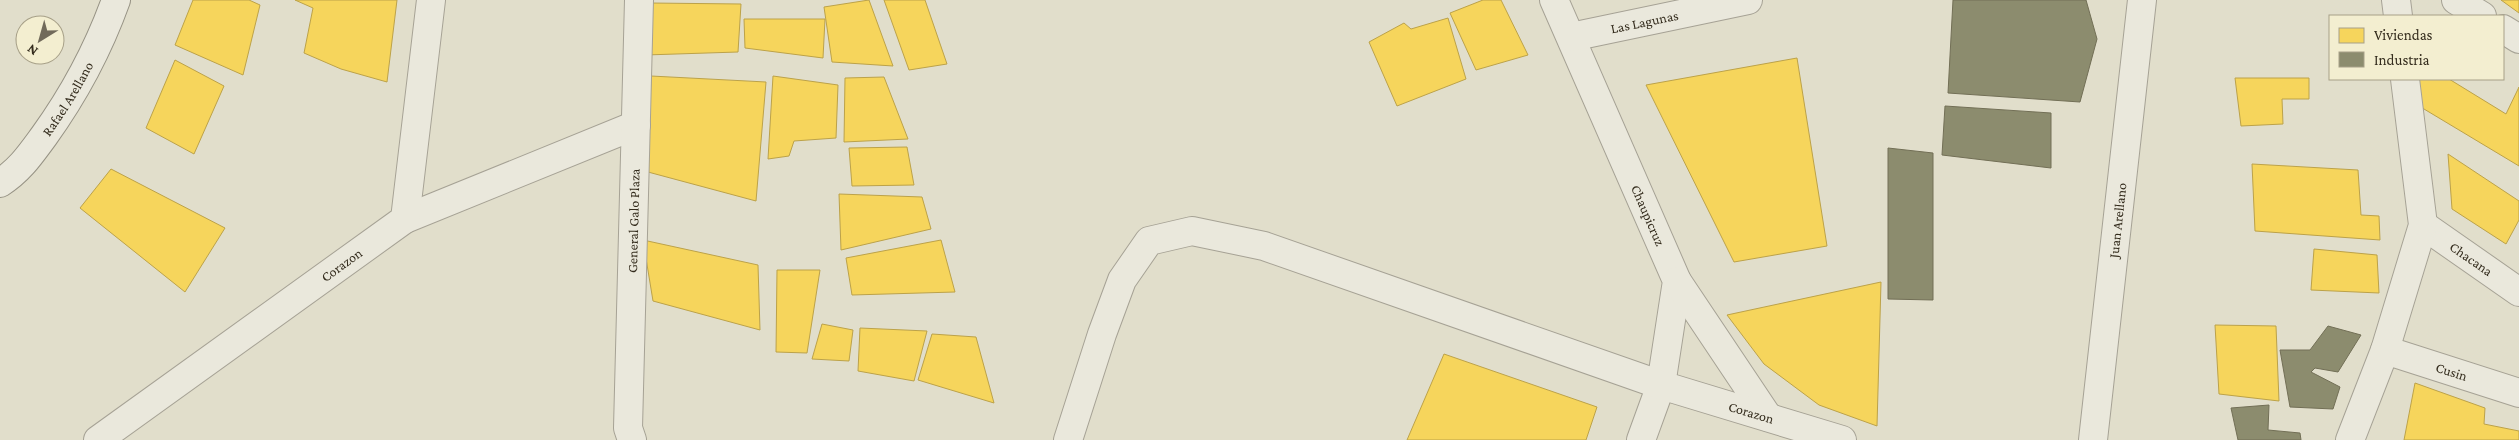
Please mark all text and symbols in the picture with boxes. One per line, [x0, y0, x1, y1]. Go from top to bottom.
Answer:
street label: Las Lagunas [1609, 7, 1680, 37]
north arrow [15, 15, 65, 65]
legend [2329, 15, 2504, 80]
text: Viviendas [2374, 27, 2433, 43]
text: N [23, 41, 41, 60]
text: Industria [2374, 52, 2430, 68]
street label: Rafael Arellano [39, 59, 96, 139]
street label: General Galo Plaza [624, 168, 643, 273]
street label: Chaupicruz [1628, 182, 1669, 248]
street label: Juan Arellano [2105, 182, 2130, 261]
street label: Chacana [2447, 238, 2496, 280]
street label: Corazon [318, 244, 366, 285]
street label: Cusin [2434, 359, 2470, 384]
street label: Corazon [1727, 398, 1776, 427]

